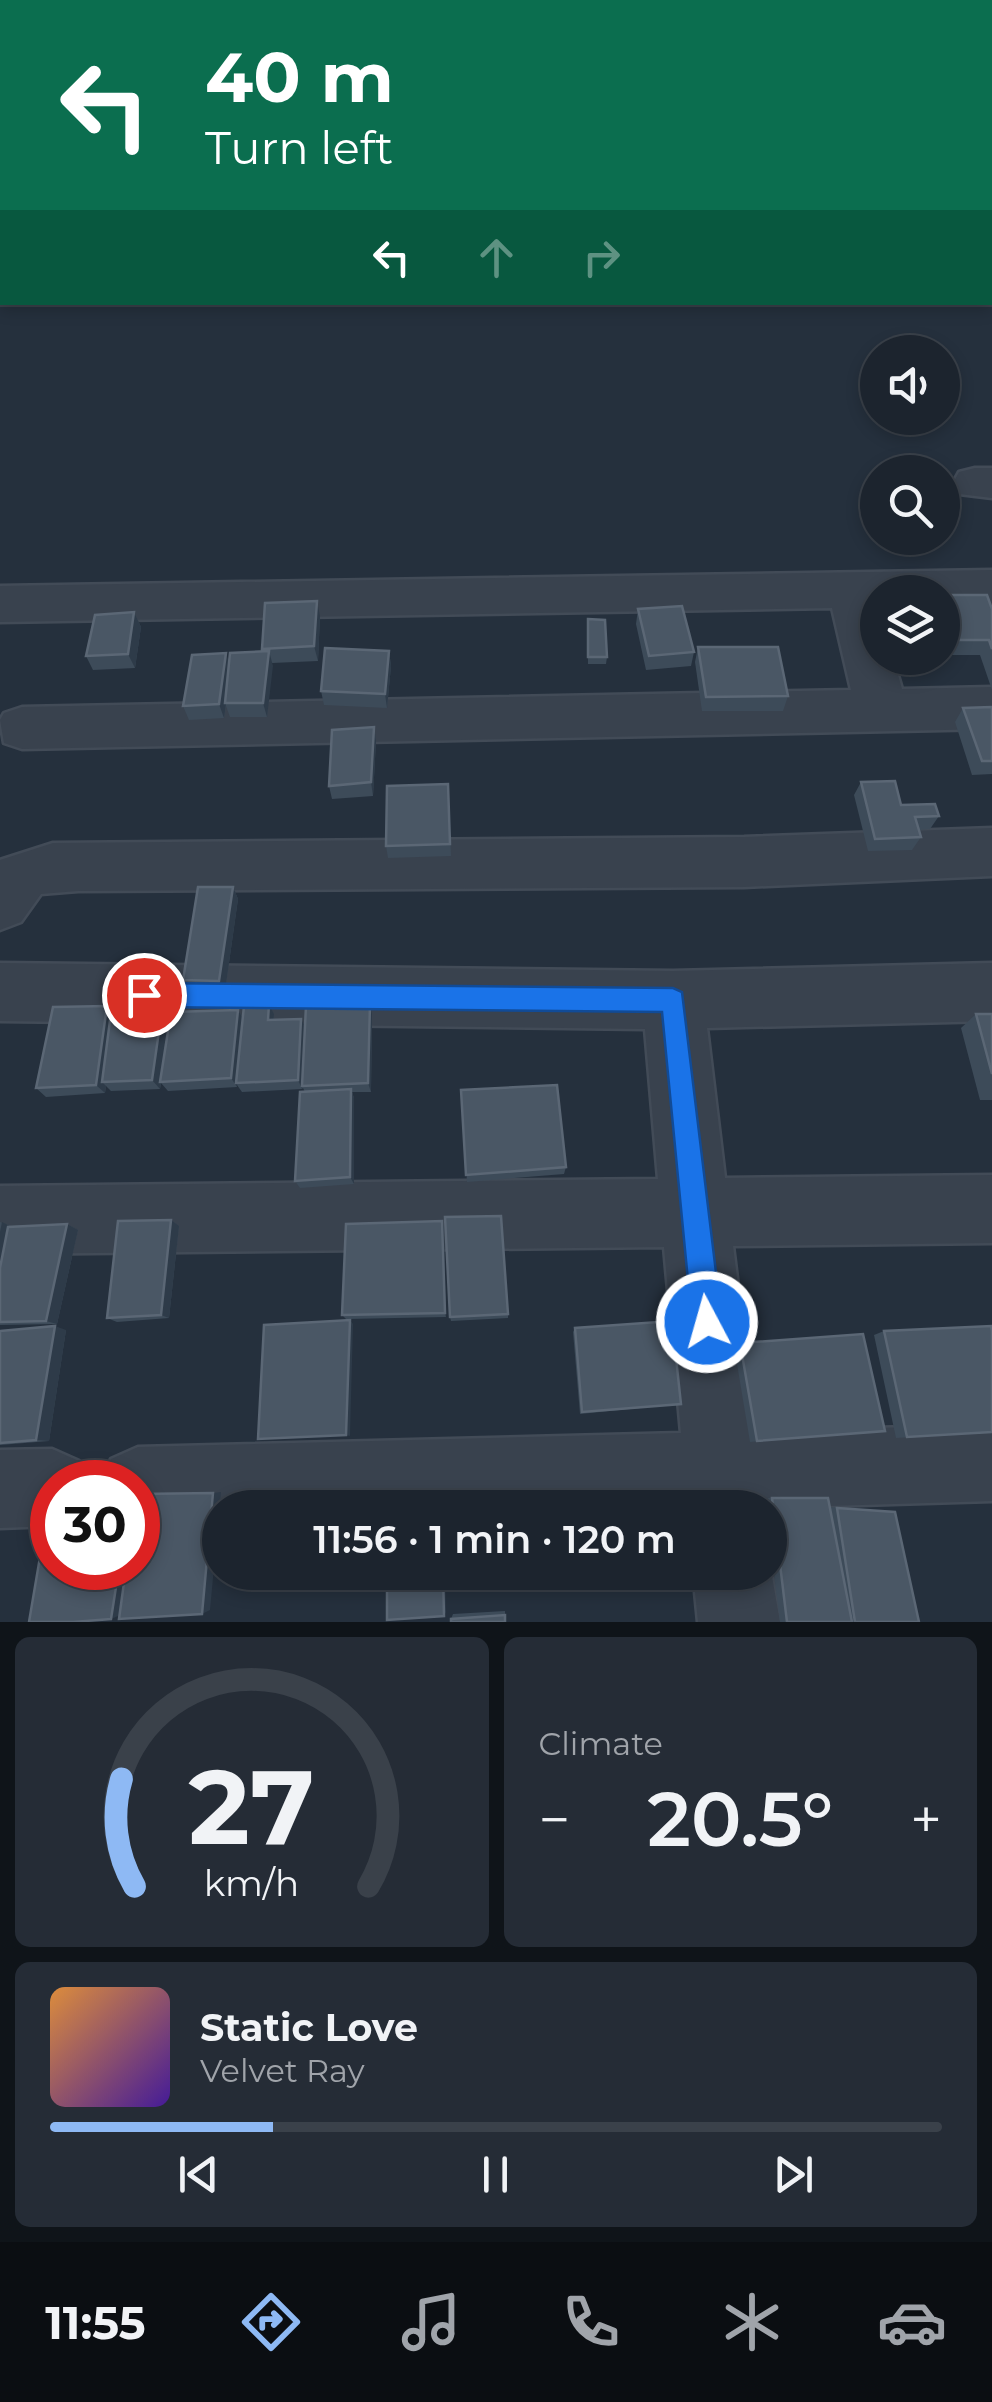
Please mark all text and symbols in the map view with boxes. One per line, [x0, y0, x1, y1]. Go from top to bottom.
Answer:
text: 40 m [205, 34, 394, 120]
icon: left [40, 40, 170, 170]
text: Turn left [205, 120, 393, 175]
icon: left [364, 230, 419, 285]
icon: ahead [469, 230, 524, 285]
icon: right [574, 230, 629, 285]
map controls [860, 335, 960, 675]
button: sound [860, 335, 960, 435]
button: search [860, 455, 960, 555]
button: layers [860, 575, 960, 675]
pin [102, 953, 187, 1038]
icon: arrive [117, 968, 172, 1023]
position arrow [655, 1270, 759, 1374]
speed limit sign: 30 [30, 1460, 160, 1590]
text: 11:56 · 1 min · 120 m [313, 1516, 676, 1563]
text: Climate [539, 1724, 663, 1763]
text: 27 [189, 1743, 315, 1870]
text: 20.5° [647, 1773, 833, 1865]
text: − [539, 1786, 570, 1853]
text: + [910, 1786, 942, 1853]
text: km/h [204, 1861, 299, 1905]
text: Static Love [200, 2004, 418, 2051]
text: Velvet Ray [200, 2051, 365, 2090]
icon: previous [171, 2147, 226, 2202]
icon: pause [468, 2147, 523, 2202]
icon: next [766, 2147, 821, 2202]
icon: directions [236, 2287, 306, 2357]
icon: music [396, 2287, 466, 2357]
icon: phone [556, 2287, 626, 2357]
icon: climate [717, 2287, 787, 2357]
icon: car [877, 2287, 947, 2357]
text: 11:55 [45, 2295, 146, 2350]

